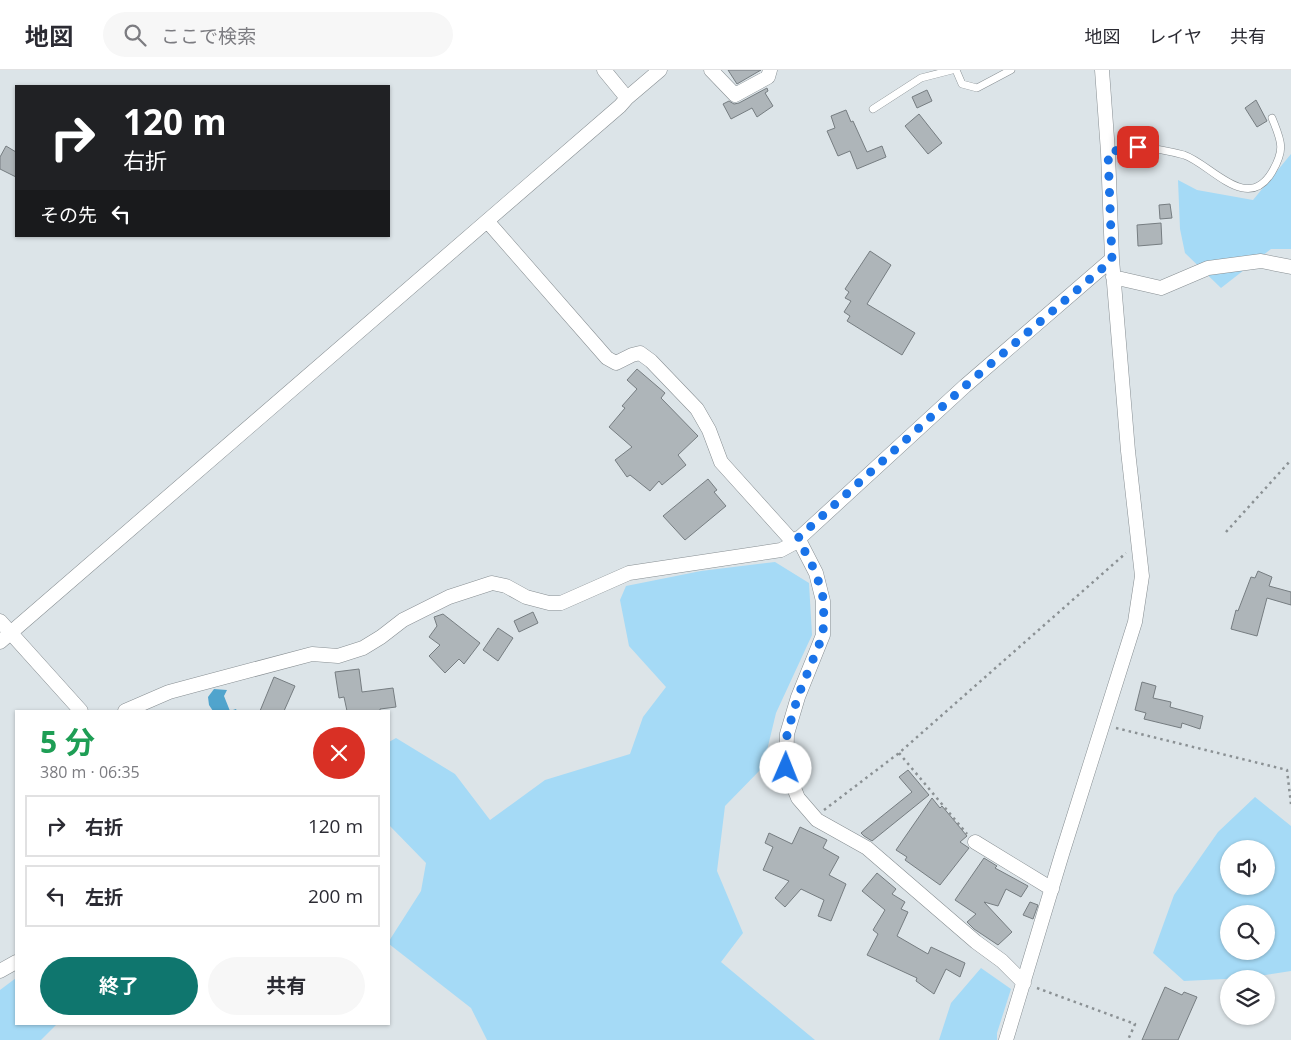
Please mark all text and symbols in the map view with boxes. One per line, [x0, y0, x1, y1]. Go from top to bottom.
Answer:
search box [103, 12, 453, 57]
text: 地図 [25, 19, 73, 52]
icon: search [121, 21, 149, 49]
text: ここで検索 [161, 23, 256, 49]
text: 地図 [1085, 24, 1121, 48]
text: レイヤ [1149, 24, 1202, 48]
text: 共有 [1230, 24, 1266, 48]
text: 120 m [123, 98, 227, 145]
icon: right [40, 105, 105, 170]
pin [1117, 126, 1159, 168]
icon: arrive [1124, 133, 1152, 161]
text: 右折 [123, 145, 167, 175]
icon: left [107, 200, 135, 228]
text: その先 [40, 202, 97, 228]
text: 5 分 [40, 721, 95, 762]
button: close [313, 727, 365, 779]
position arrow [759, 741, 811, 793]
text: 380 m · 06:35 [40, 761, 140, 783]
icon: right [42, 812, 70, 840]
text: 120 m [308, 813, 363, 839]
text: 右折 [85, 814, 123, 840]
map controls [1220, 840, 1275, 1025]
button: sound [1220, 840, 1275, 895]
icon: left [42, 882, 70, 910]
text: 200 m [308, 883, 363, 909]
text: 左折 [85, 884, 123, 910]
button: search [1220, 905, 1275, 960]
button: 終了 [40, 957, 198, 1015]
button: 共有 [208, 957, 365, 1015]
button: layers [1220, 970, 1275, 1025]

